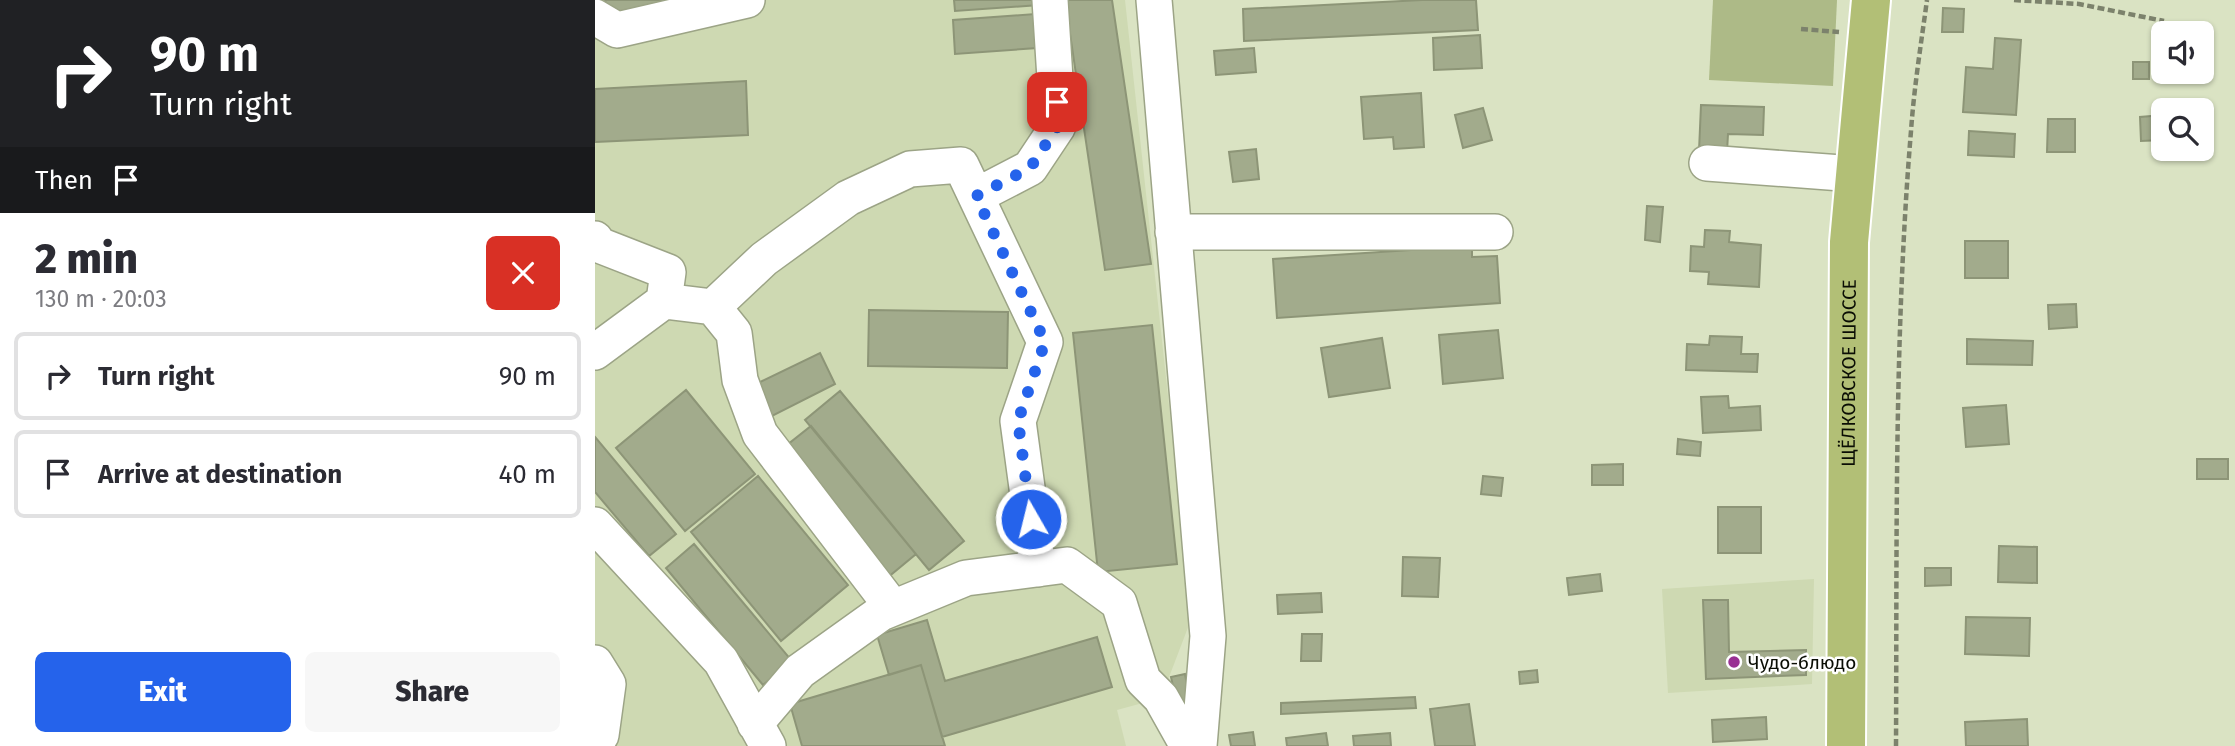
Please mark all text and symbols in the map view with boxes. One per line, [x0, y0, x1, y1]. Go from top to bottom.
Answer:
map controls [2151, 21, 2214, 161]
button: sound [2151, 21, 2214, 84]
text: 90 m [150, 25, 259, 84]
icon: right [35, 28, 126, 119]
pin [1027, 72, 1087, 132]
icon: arrive [1038, 83, 1076, 121]
text: Turn right [150, 85, 292, 123]
button: search [2151, 98, 2214, 161]
icon: arrive [107, 161, 145, 199]
text: Then [35, 165, 93, 196]
text: 2 min [35, 234, 138, 284]
button: close [486, 236, 560, 310]
street label: ЩЁЛКОВСКОЕ ШОССЕ [1837, 279, 1861, 467]
text: 130 m · 20:03 [35, 285, 167, 313]
icon: right [39, 357, 77, 395]
text: Turn right [98, 361, 215, 392]
text: 90 m [499, 361, 556, 392]
icon: arrive [39, 455, 77, 493]
text: Arrive at destination [98, 459, 342, 490]
text: 40 m [498, 459, 556, 490]
position arrow [994, 482, 1068, 556]
place label: Чудо-блюдо [1748, 651, 1856, 674]
button: Exit [35, 652, 291, 732]
button: Share [305, 652, 560, 732]
marker: Чудо-блюдо [1726, 654, 1742, 670]

